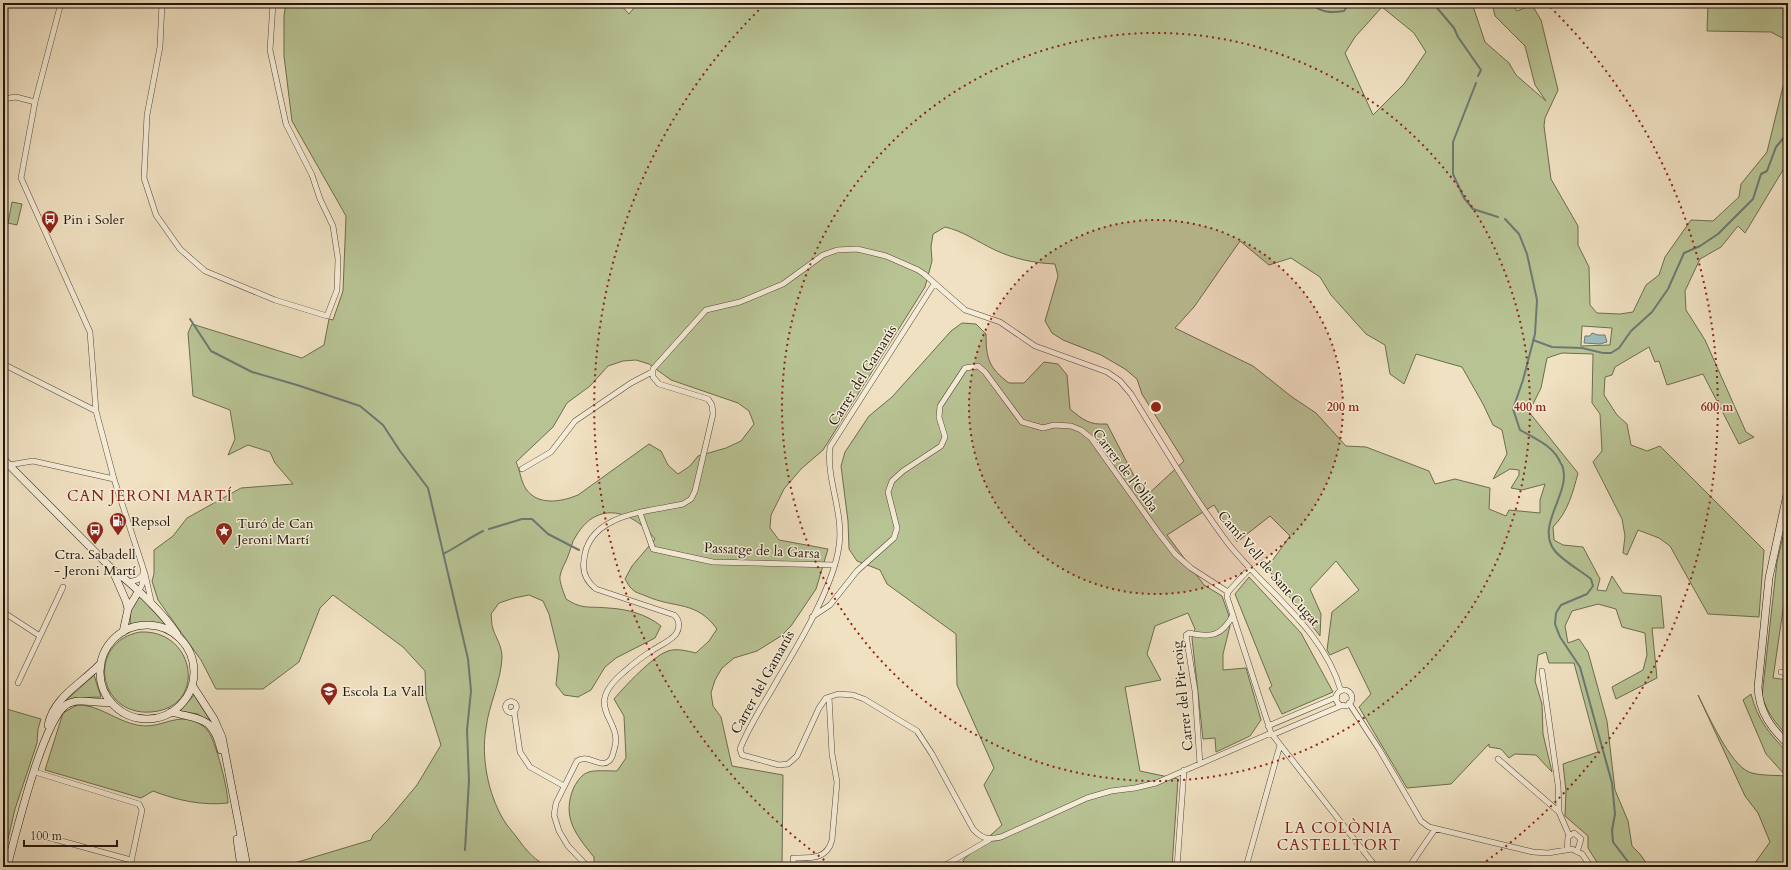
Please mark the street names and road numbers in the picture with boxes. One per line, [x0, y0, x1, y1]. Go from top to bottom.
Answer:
street label: Carrer del Gamarús [824, 321, 901, 429]
street label: Carrer de l'Òliba [1088, 425, 1163, 516]
street label: Camí Vell de Sant Cugat [1213, 507, 1324, 631]
street label: Passatge de la Garsa [704, 538, 820, 563]
street label: Carrer del Gamarús [726, 627, 799, 737]
street label: Carrer del Pit-roig [1167, 640, 1198, 752]

